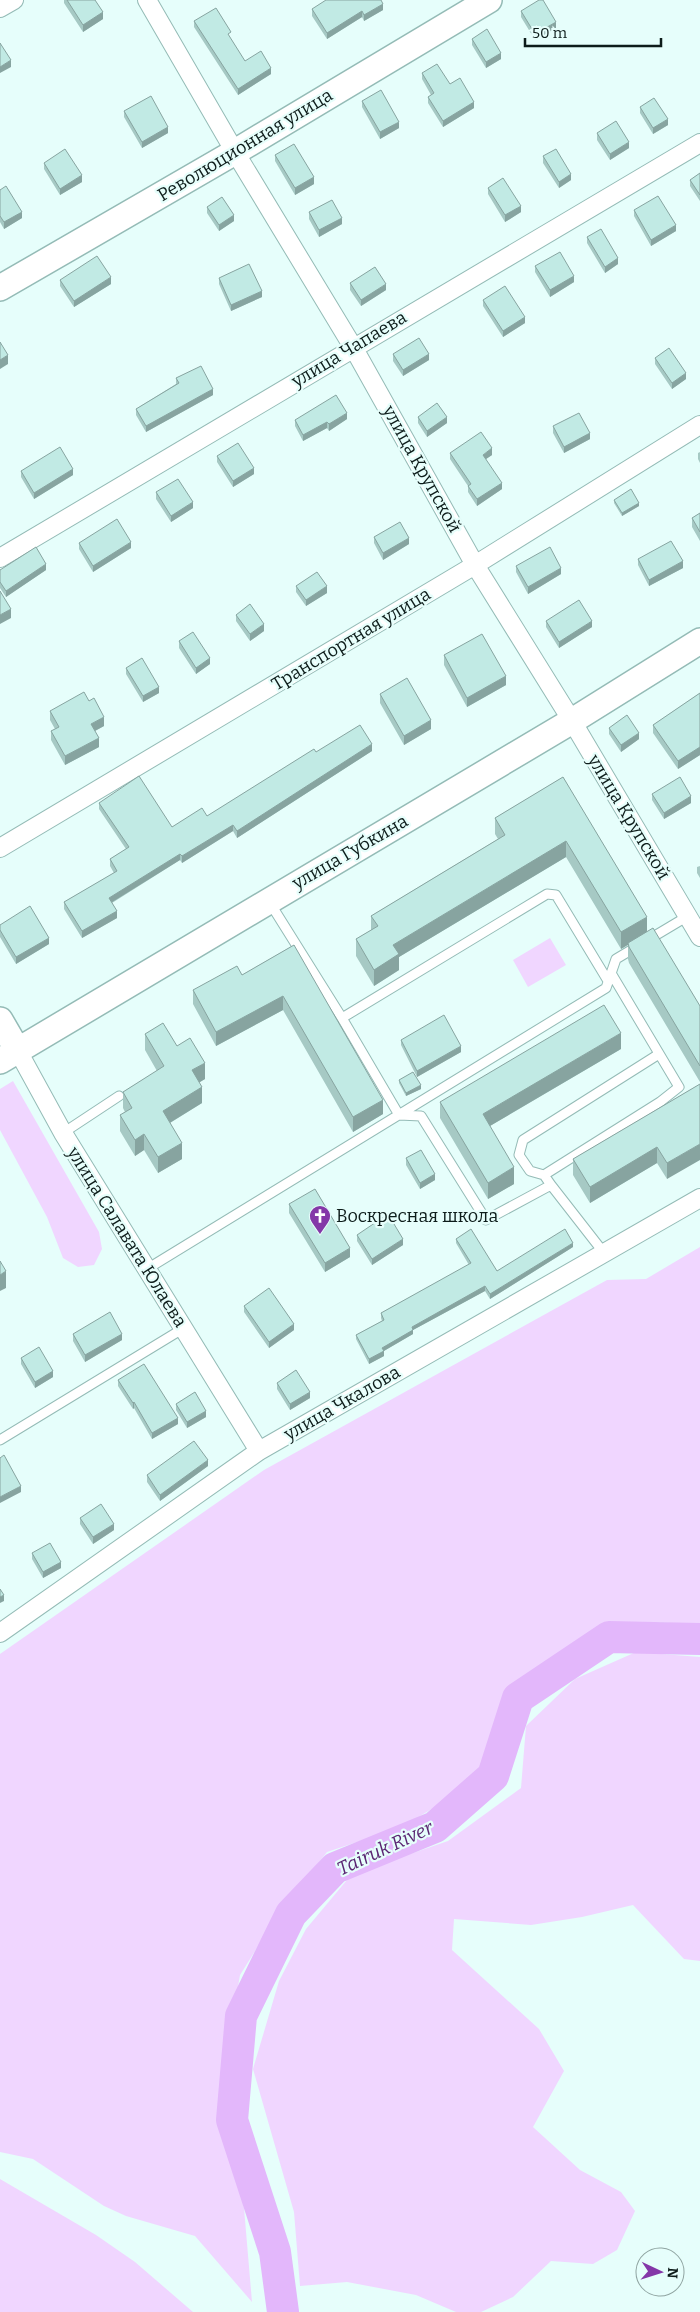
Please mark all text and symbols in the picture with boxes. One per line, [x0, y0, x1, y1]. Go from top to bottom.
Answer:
scale bar [525, 15, 661, 47]
text: 50 m [532, 24, 568, 42]
street label: Революционная улица [153, 84, 337, 206]
street label: улица Чапаева [287, 306, 411, 392]
street label: улица Крупской [377, 401, 466, 536]
street label: Транспортная улица [268, 583, 435, 695]
street label: улица Крупской [583, 750, 675, 884]
street label: улица Губкина [287, 810, 412, 895]
street label: улица Салавата Юлаева [62, 1142, 192, 1331]
church icon: Воскресная школа [308, 1204, 332, 1235]
place label: Воскресная школа [336, 1205, 499, 1227]
street label: улица Чкалова [279, 1361, 404, 1446]
water label: Tairuk River [333, 1815, 438, 1880]
north arrow [635, 2247, 685, 2297]
text: N [664, 2267, 681, 2279]

